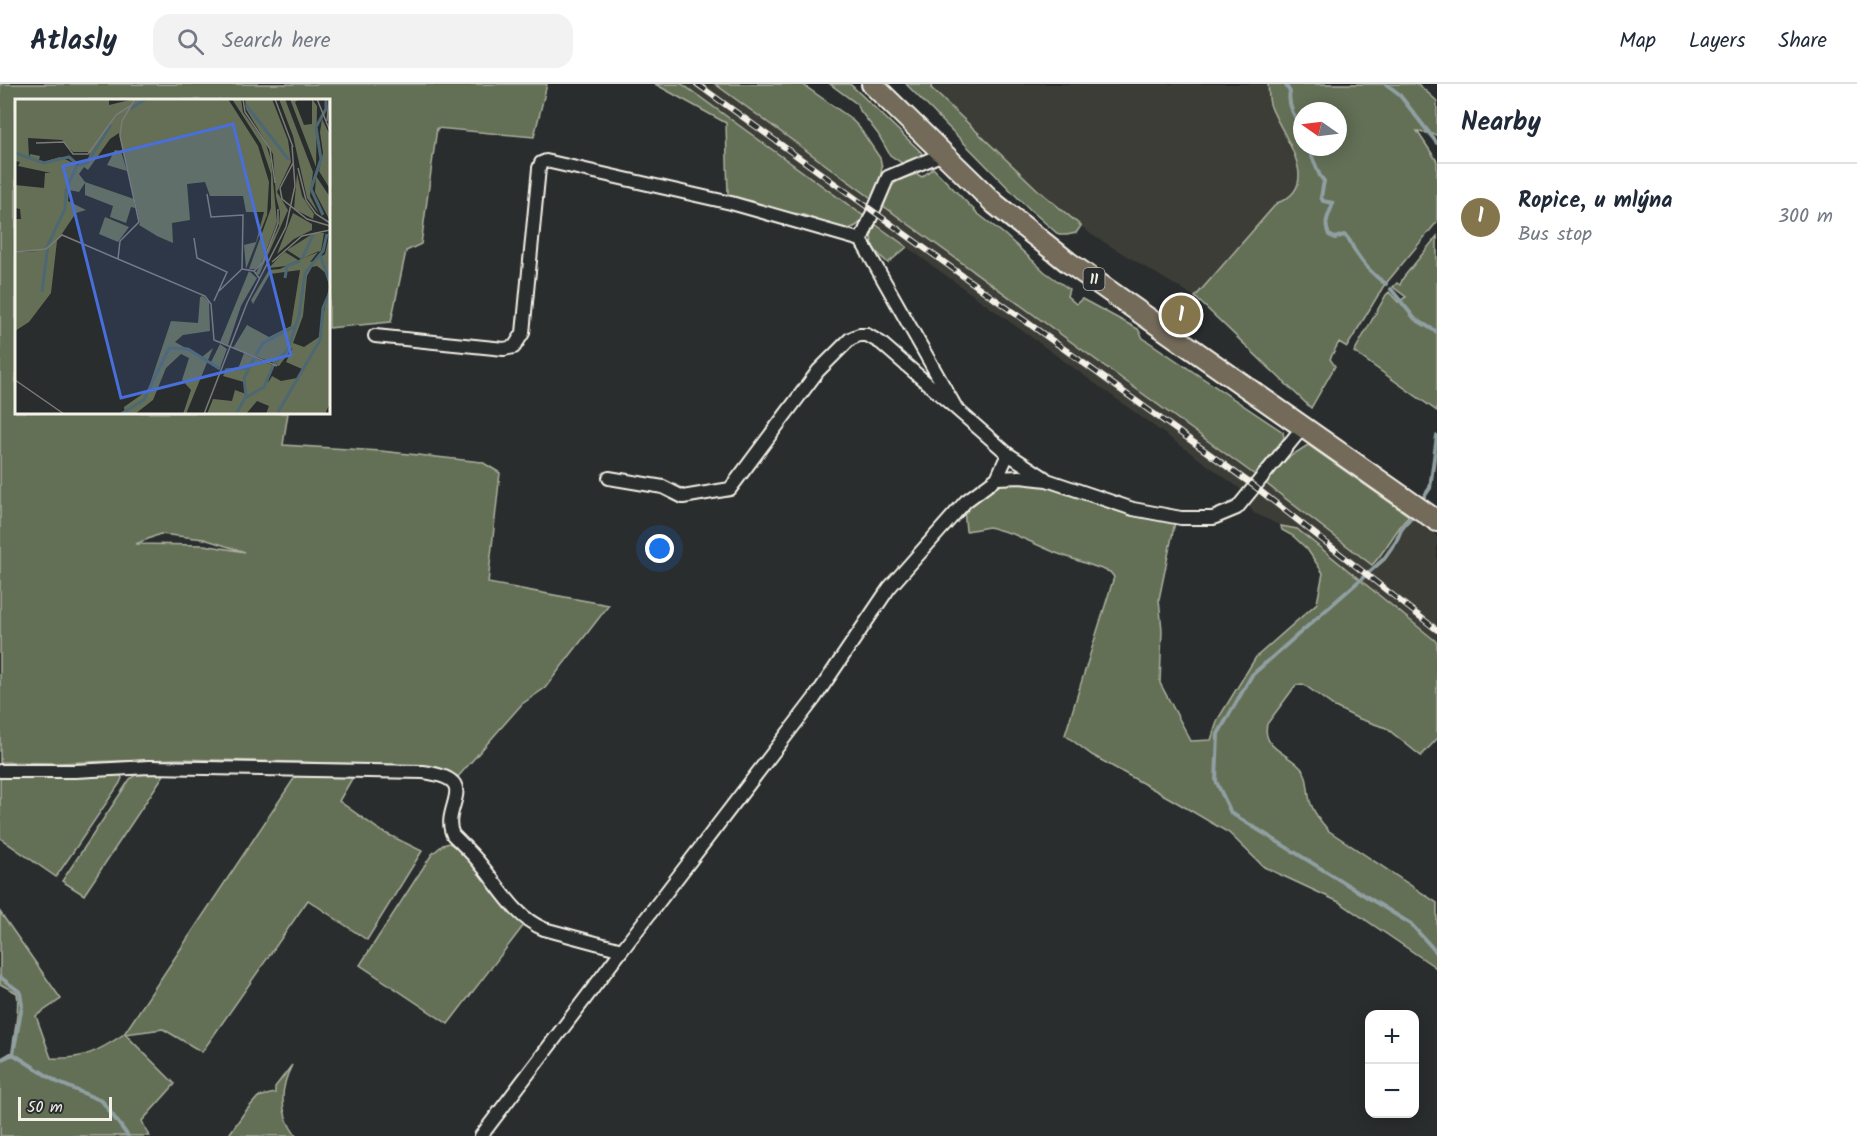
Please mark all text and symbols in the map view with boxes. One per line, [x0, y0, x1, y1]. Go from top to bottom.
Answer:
search box [153, 14, 573, 68]
text: Atlasly [30, 19, 117, 64]
text: Search here [222, 24, 331, 59]
icon: search [174, 25, 207, 58]
text: Map [1619, 25, 1656, 58]
text: Layers [1689, 25, 1745, 58]
text: Share [1778, 25, 1827, 58]
inset map [15, 99, 330, 414]
north arrow [1293, 102, 1347, 156]
text: Nearby [1461, 102, 1541, 144]
text: Ropice, u mlýna [1518, 184, 1672, 219]
text: 1 [1477, 201, 1484, 233]
text: 300 m [1778, 201, 1833, 233]
text: Bus stop [1518, 219, 1592, 251]
road number: 11 [1084, 268, 1104, 290]
pin: 1 [1162, 292, 1200, 338]
your location [645, 534, 674, 563]
map controls [1365, 1010, 1419, 1118]
button: + [1365, 1010, 1419, 1064]
button: − [1365, 1064, 1419, 1118]
scale bar [18, 1094, 112, 1122]
text: 50 m [27, 1095, 63, 1120]

